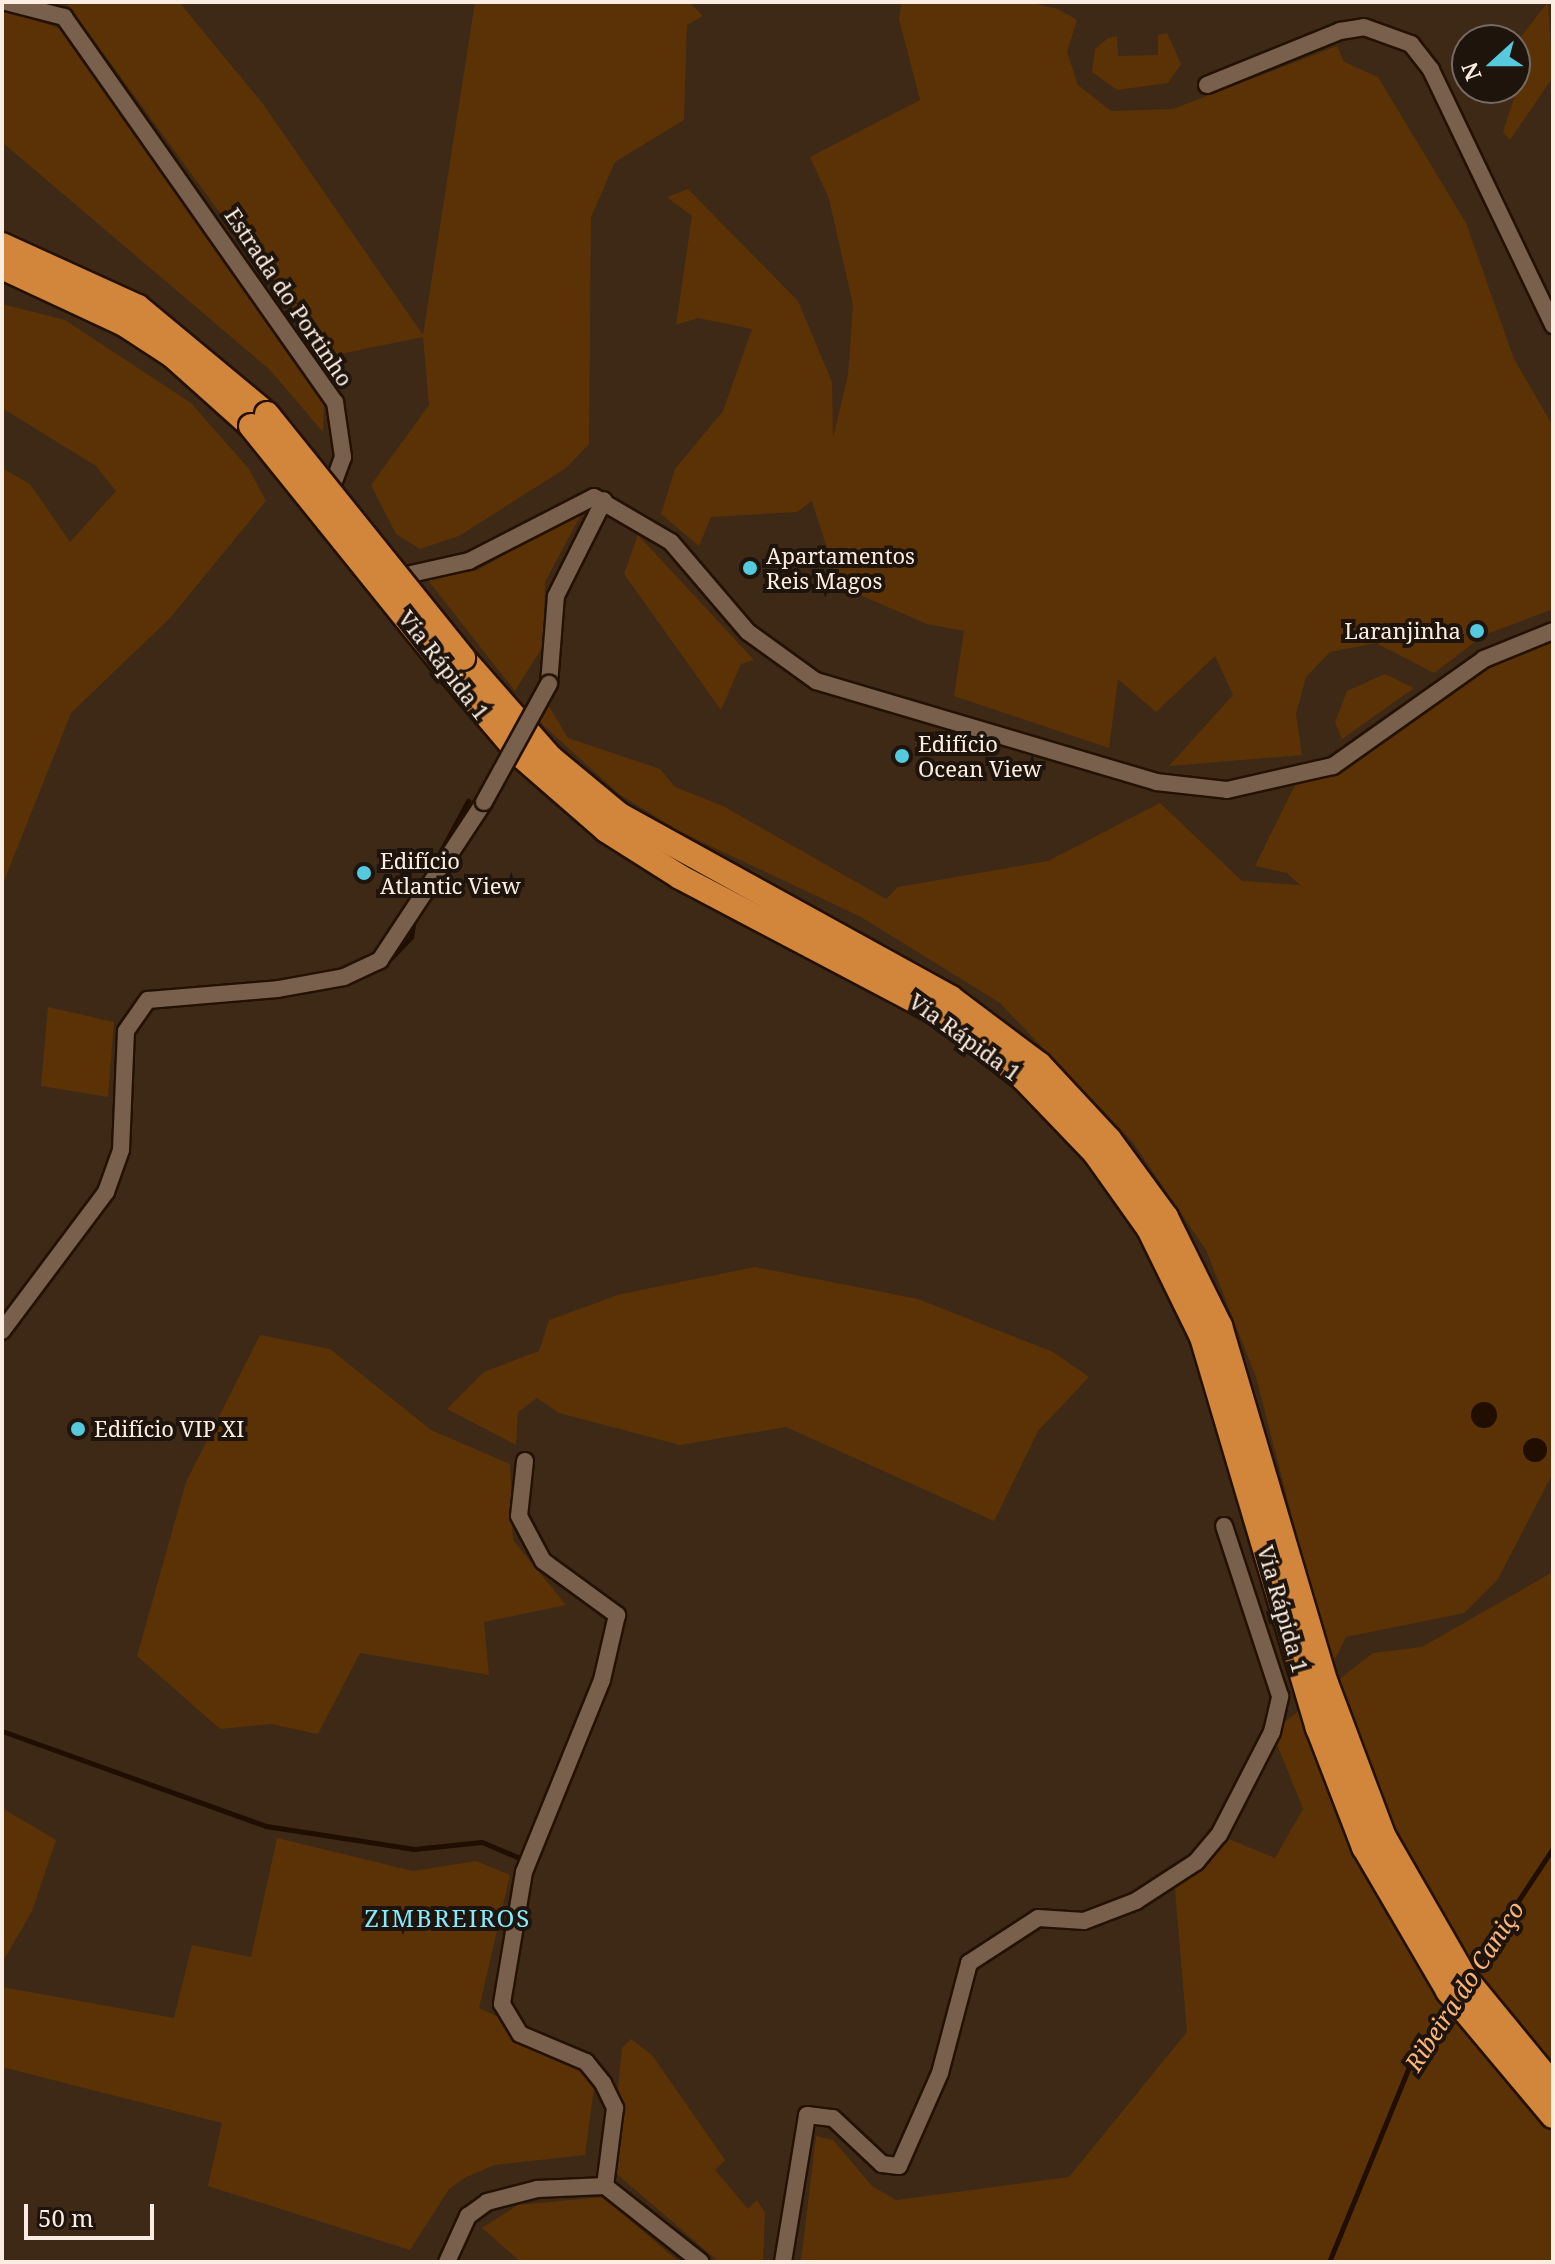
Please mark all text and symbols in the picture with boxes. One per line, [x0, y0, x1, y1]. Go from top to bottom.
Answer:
north arrow [1451, 24, 1531, 104]
text: N [1453, 58, 1488, 85]
street label: Estrada do Portinho [220, 203, 358, 391]
place label: Apartamentos Reis Magos [766, 542, 915, 594]
marker: Apartamentos Reis Magos [741, 559, 759, 577]
street label: Via Rápida 1 [393, 605, 495, 725]
place label: Laranjinha [1344, 618, 1461, 644]
marker: Laranjinha [1468, 622, 1486, 640]
place label: Edifício Ocean View [918, 730, 1042, 782]
marker: Edifício Ocean View [893, 747, 911, 765]
place label: Edifício Atlantic View [380, 847, 521, 898]
marker: Edifício Atlantic View [355, 864, 373, 882]
street label: Via Rápida 1 [904, 988, 1026, 1086]
place label: Edifício VIP XI [94, 1416, 244, 1442]
marker: Edifício VIP XI [69, 1420, 87, 1438]
street label: Via Rápida 1 [1252, 1542, 1314, 1676]
water label: Ribeira do Caniço [1398, 1896, 1530, 2076]
district label: ZIMBREIROS [365, 1904, 531, 1932]
scale bar [28, 2188, 158, 2238]
text: 50 m [38, 2201, 94, 2234]

